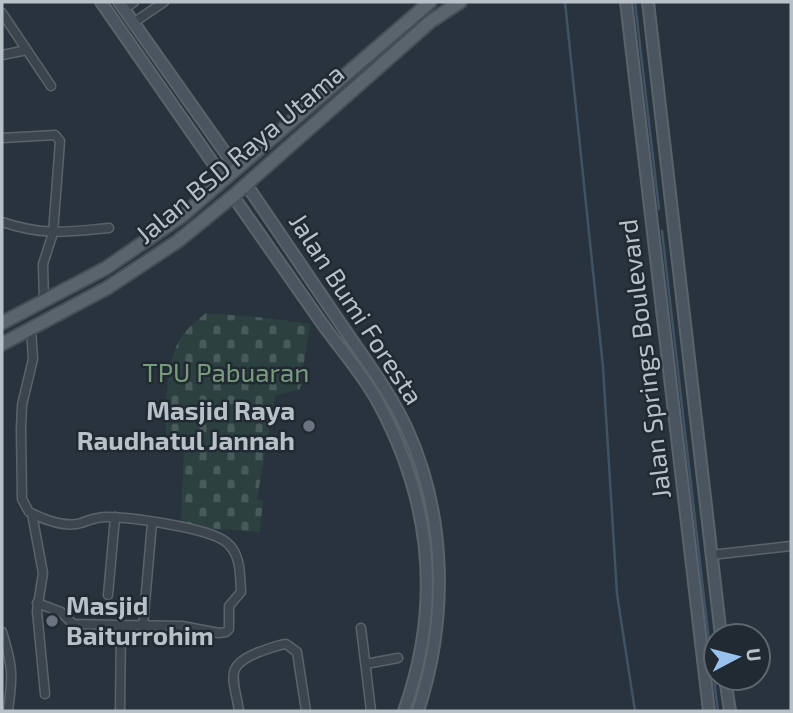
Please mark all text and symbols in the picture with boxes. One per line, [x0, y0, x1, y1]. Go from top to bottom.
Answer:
street label: Jalan BSD Raya Utama [129, 57, 349, 249]
street label: Jalan Bumi Foresta [284, 207, 431, 410]
street label: Jalan Springs Boulevard [611, 218, 676, 501]
park label: TPU Pabuaran [143, 356, 309, 387]
place label: Masjid Raya Raudhatul Jannah [77, 394, 295, 455]
marker: Masjid Raya Raudhatul Jannah [301, 418, 317, 434]
place label: Masjid Baiturrohim [66, 589, 214, 650]
marker: Masjid Baiturrohim [44, 613, 60, 629]
north arrow [702, 622, 772, 692]
text: U [742, 647, 767, 663]

